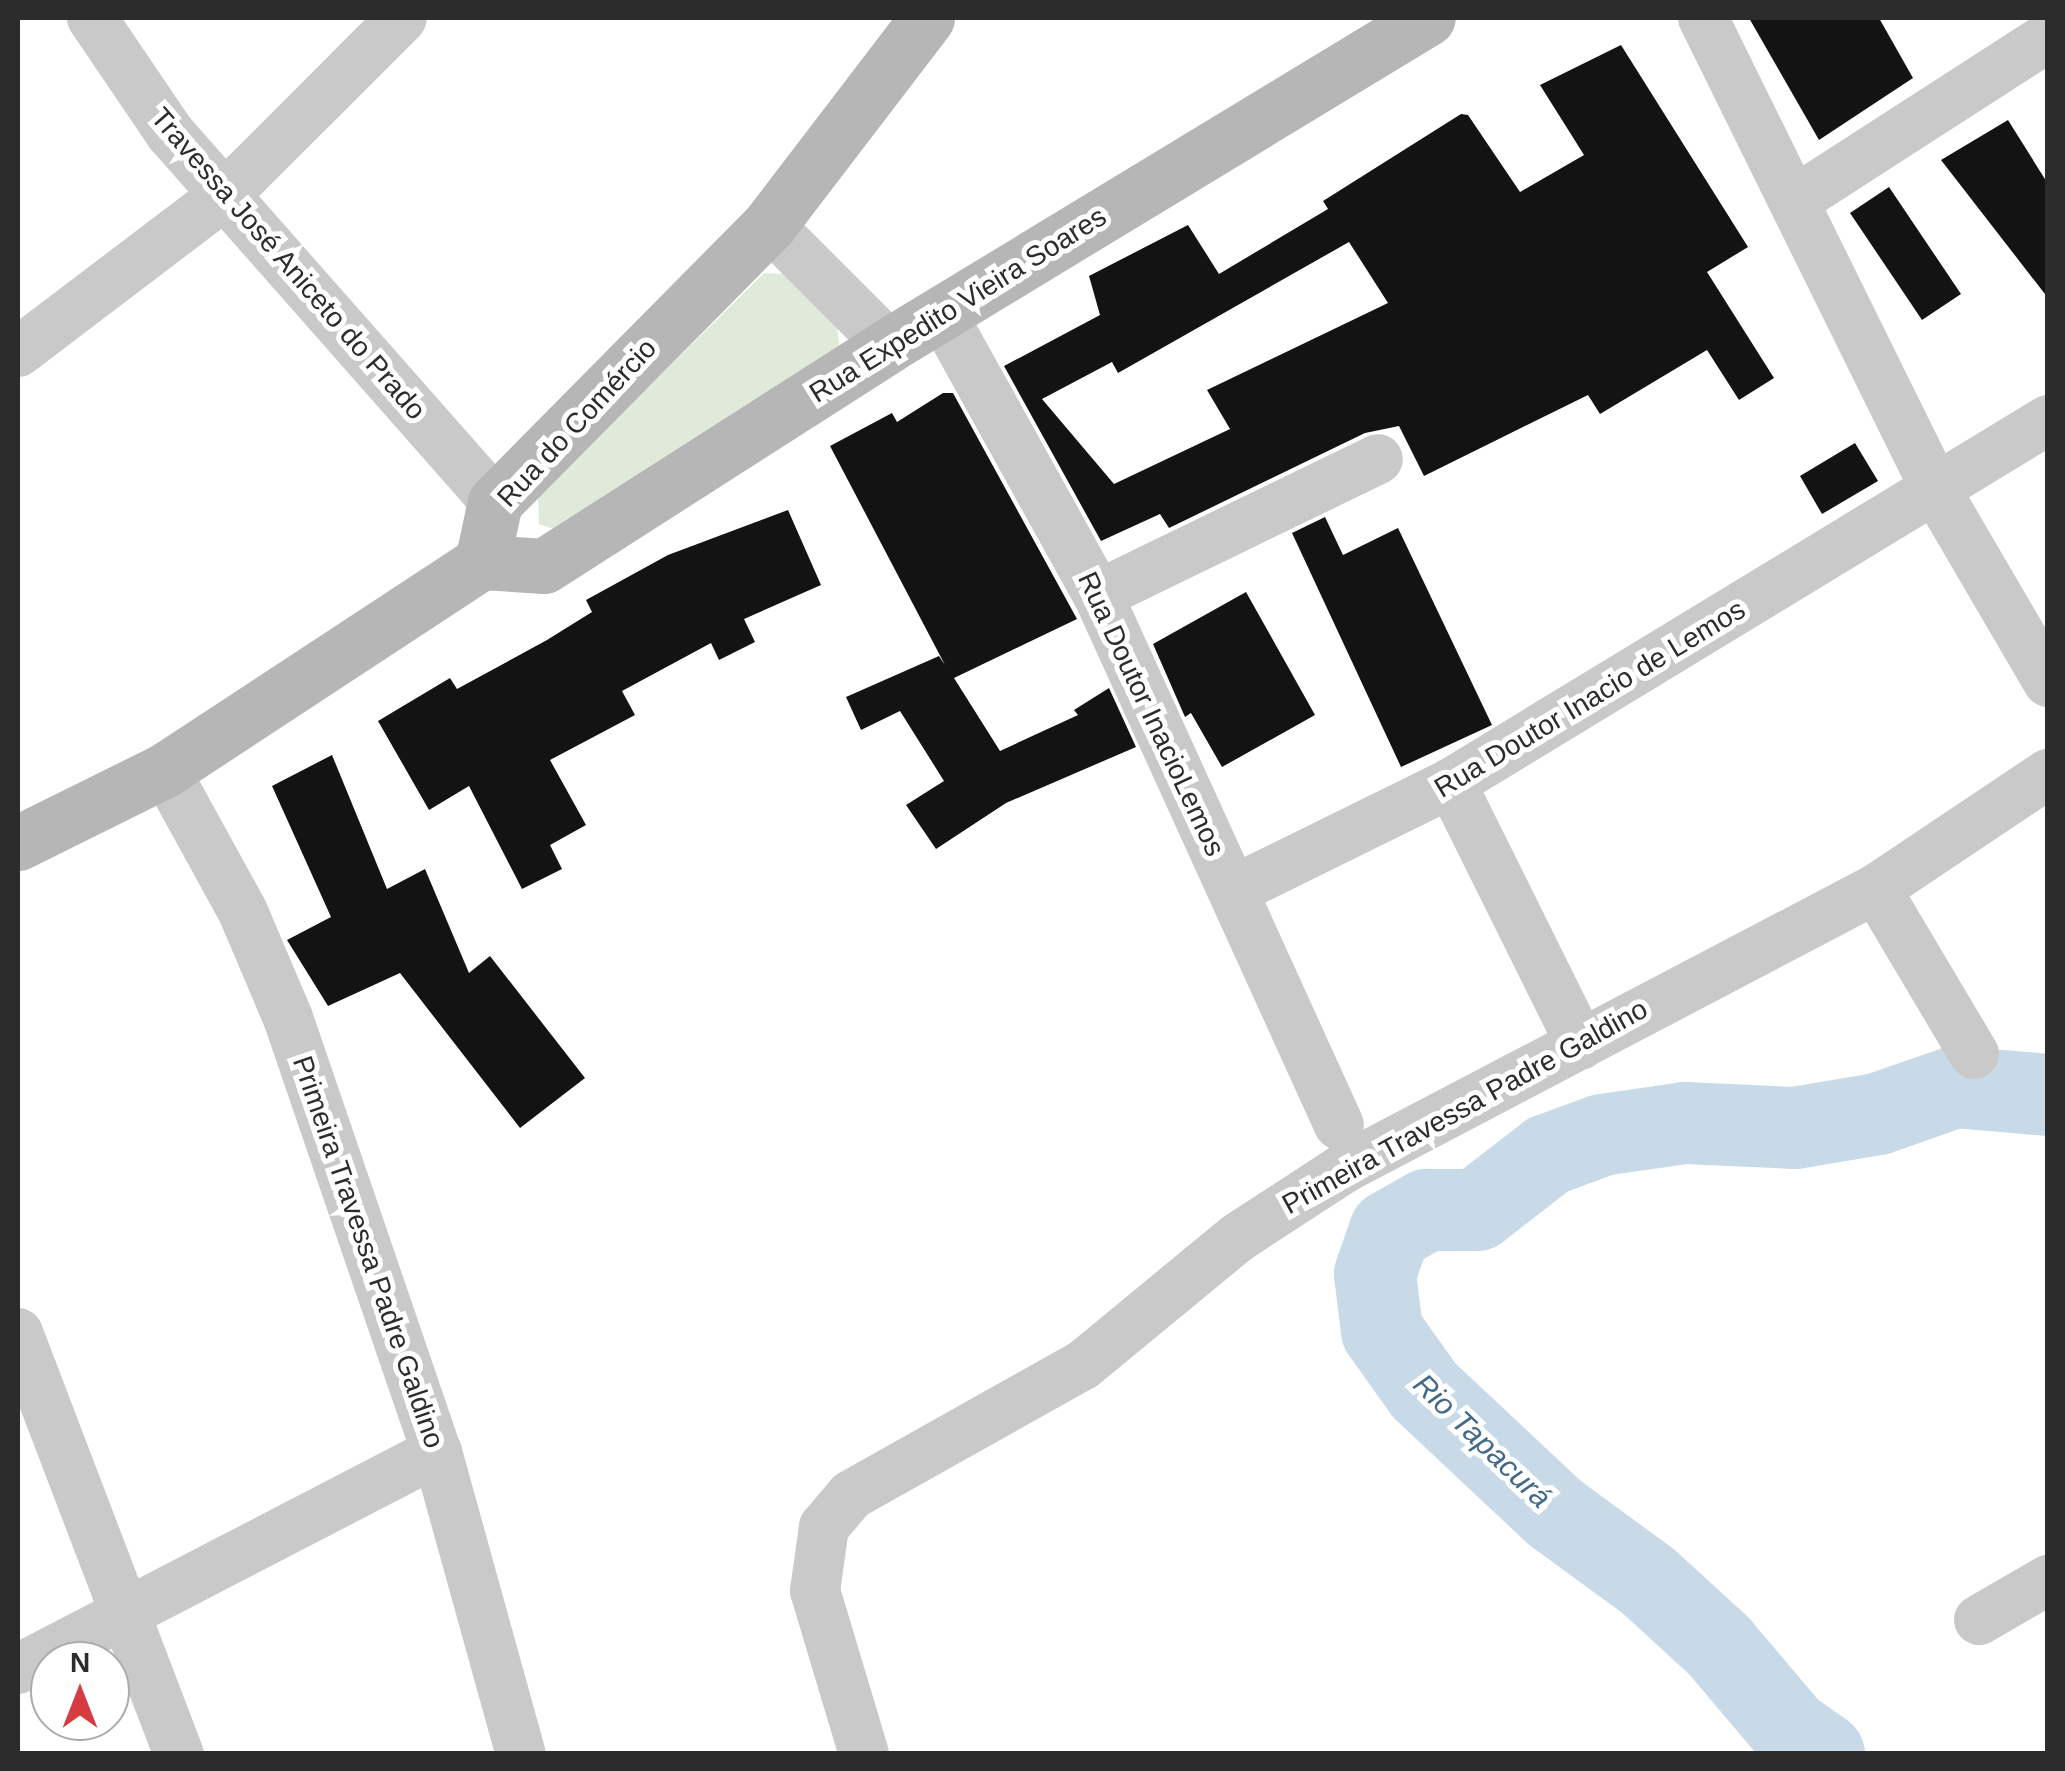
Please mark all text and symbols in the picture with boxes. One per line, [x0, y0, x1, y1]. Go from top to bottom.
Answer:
street label: Travessa José Aniceto do Prado [143, 101, 433, 427]
street label: Rua Expedito Vieira Soares [803, 200, 1113, 410]
street label: Rua do Comércio [490, 332, 664, 514]
street label: Rua Doutor InacioLemos [1070, 567, 1232, 861]
street label: Rua Doutor Inacio de Lemos [1429, 593, 1751, 805]
street label: Primeira Travessa Padre Galdino [1276, 992, 1654, 1222]
street label: Primeira Travessa Padre Galdino [285, 1051, 451, 1453]
water label: Rio Tapacurá [1406, 1366, 1558, 1516]
north arrow [30, 1641, 130, 1741]
text: N [70, 1647, 90, 1678]

